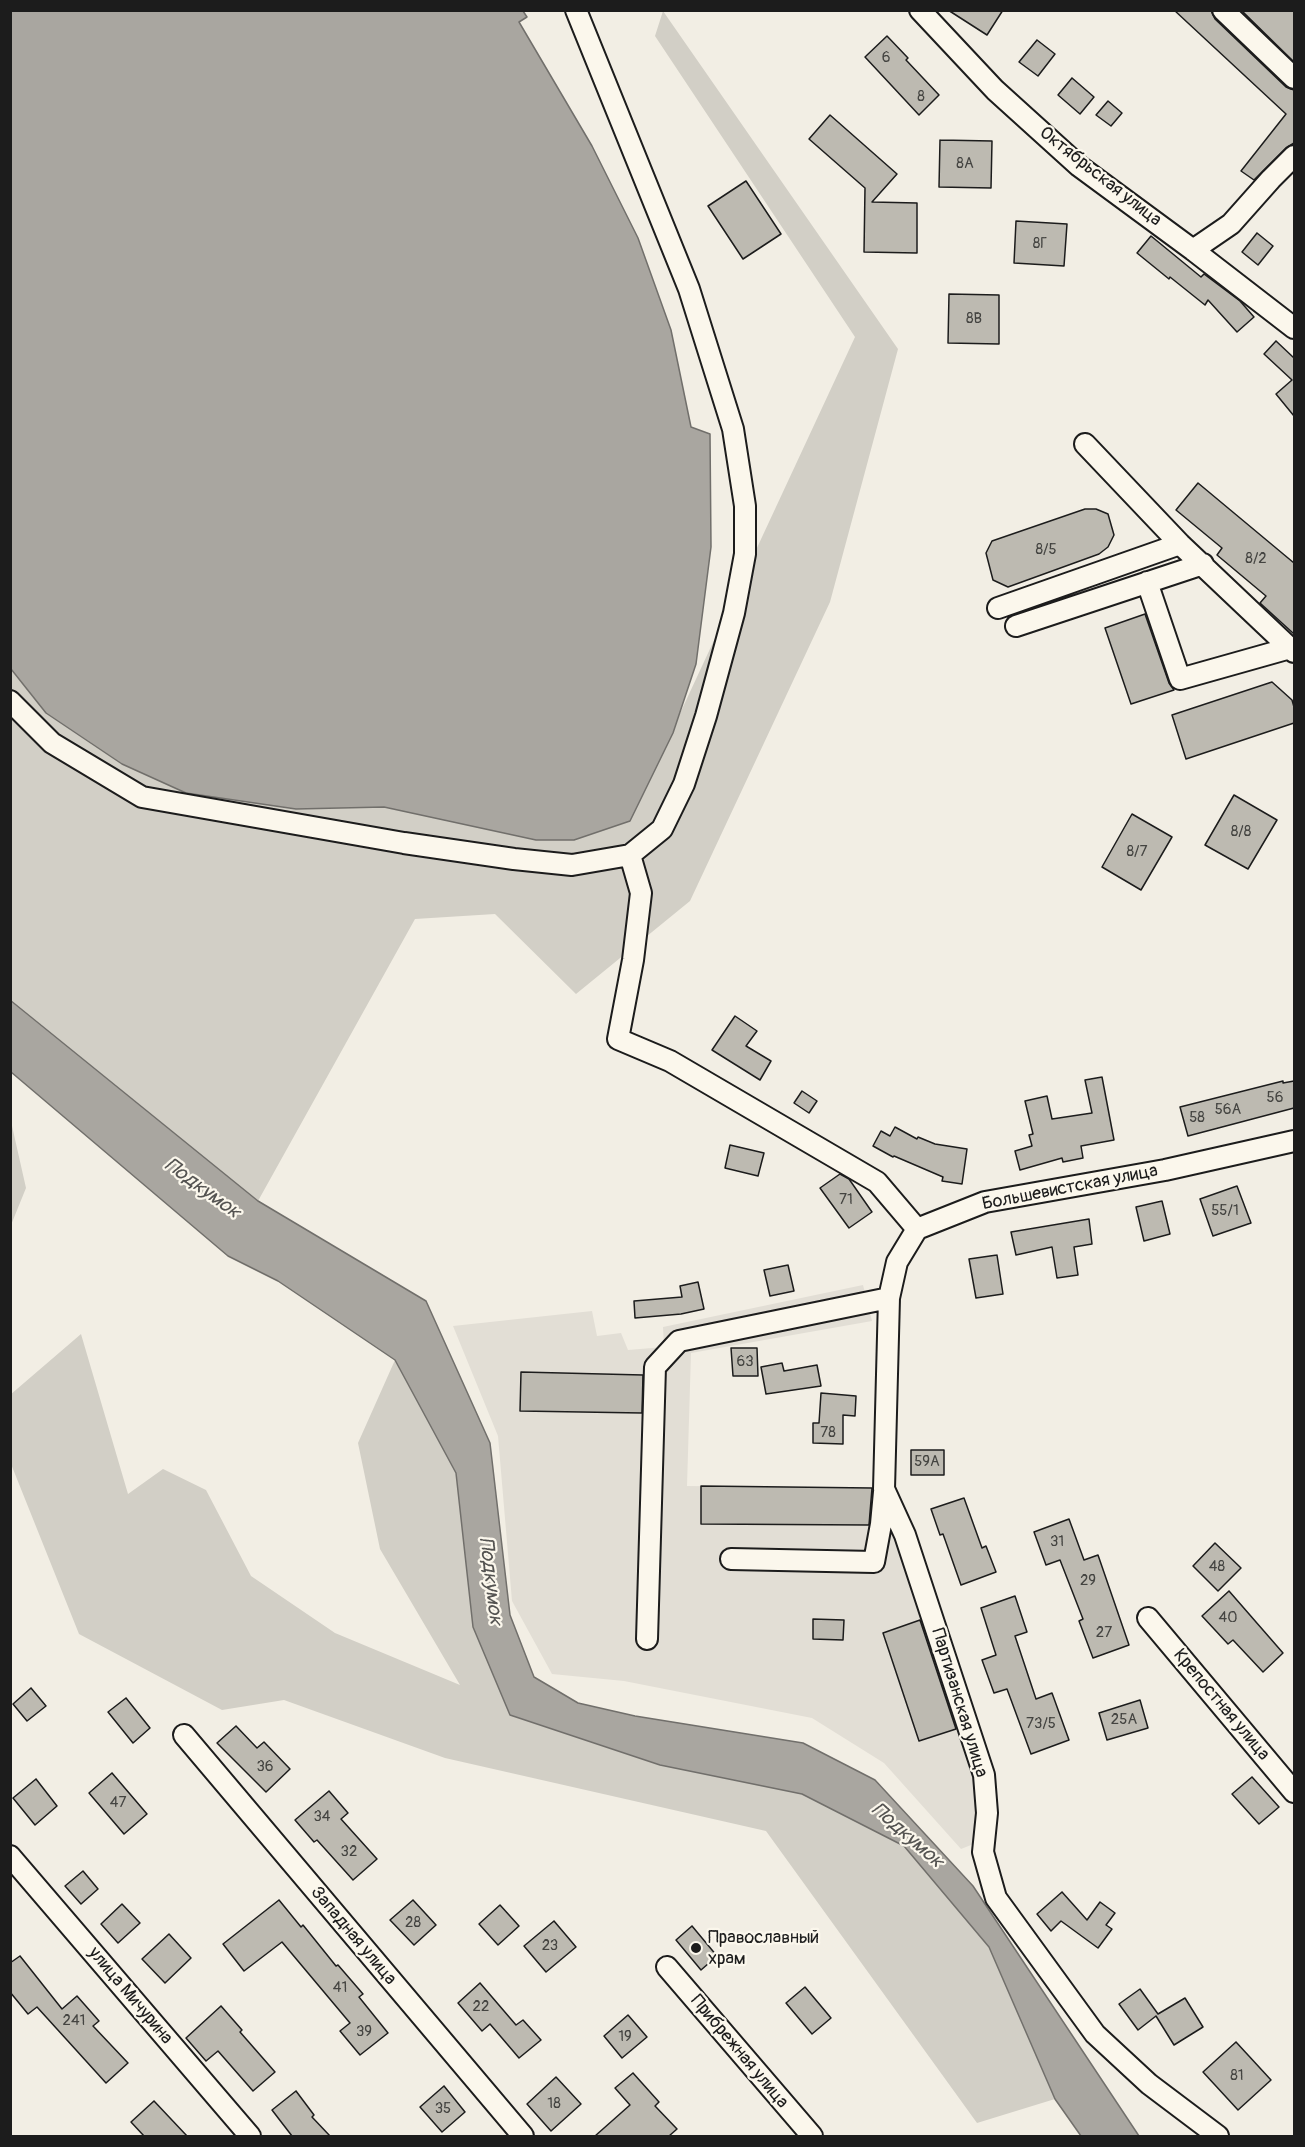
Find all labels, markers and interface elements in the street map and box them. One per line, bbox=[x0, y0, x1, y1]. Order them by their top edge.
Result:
house number: 6 bbox=[882, 49, 890, 67]
house number: 8 bbox=[917, 88, 925, 106]
street label: Октябрьская улица bbox=[1035, 123, 1165, 231]
house number: 8А bbox=[956, 155, 974, 173]
house number: 8Г bbox=[1033, 235, 1047, 253]
house number: 8В bbox=[966, 310, 982, 328]
house number: 8/5 bbox=[1035, 541, 1057, 559]
house number: 8/2 bbox=[1245, 550, 1267, 568]
house number: 8/8 bbox=[1231, 823, 1251, 841]
house number: 8/7 bbox=[1127, 843, 1147, 861]
house number: 56 bbox=[1267, 1089, 1283, 1107]
house number: 56А bbox=[1215, 1101, 1241, 1119]
house number: 58 bbox=[1189, 1109, 1205, 1127]
water label: Подкумок bbox=[159, 1153, 245, 1225]
street label: Большевистская улица bbox=[980, 1160, 1160, 1216]
house number: 71 bbox=[839, 1191, 853, 1209]
house number: 55/1 bbox=[1211, 1202, 1239, 1220]
house number: 63 bbox=[736, 1353, 754, 1371]
house number: 78 bbox=[820, 1424, 836, 1442]
house number: 59А bbox=[914, 1453, 940, 1471]
house number: 31 bbox=[1050, 1533, 1064, 1551]
water label: Подкумок bbox=[473, 1536, 507, 1626]
house number: 48 bbox=[1209, 1558, 1225, 1576]
house number: 29 bbox=[1080, 1572, 1096, 1590]
house number: 40 bbox=[1219, 1609, 1237, 1627]
house number: 27 bbox=[1096, 1624, 1112, 1642]
street label: Партизанская улица bbox=[926, 1626, 992, 1780]
street label: Крепостная улица bbox=[1168, 1645, 1274, 1765]
house number: 25А bbox=[1111, 1711, 1137, 1729]
house number: 73/5 bbox=[1026, 1715, 1056, 1733]
house number: 36 bbox=[256, 1758, 274, 1776]
house number: 47 bbox=[110, 1794, 126, 1812]
water label: Подкумок bbox=[866, 1798, 948, 1874]
house number: 34 bbox=[313, 1808, 331, 1826]
house number: 32 bbox=[341, 1843, 357, 1861]
street label: Западная улица bbox=[306, 1882, 400, 1990]
house number: 28 bbox=[405, 1914, 421, 1932]
place label: Православный храм bbox=[708, 1927, 819, 1970]
house number: 23 bbox=[542, 1937, 558, 1955]
marker: Православный храм bbox=[689, 1941, 703, 1955]
street label: улица Мичурина bbox=[83, 1943, 177, 2049]
house number: 41 bbox=[333, 1979, 347, 1997]
street label: Прибрежная улица bbox=[685, 1991, 793, 2113]
house number: 22 bbox=[473, 1998, 489, 2016]
house number: 241 bbox=[63, 2012, 85, 2030]
house number: 39 bbox=[356, 2023, 372, 2041]
house number: 19 bbox=[618, 2028, 632, 2046]
house number: 81 bbox=[1230, 2067, 1244, 2085]
house number: 18 bbox=[547, 2095, 561, 2113]
house number: 35 bbox=[435, 2100, 451, 2118]

